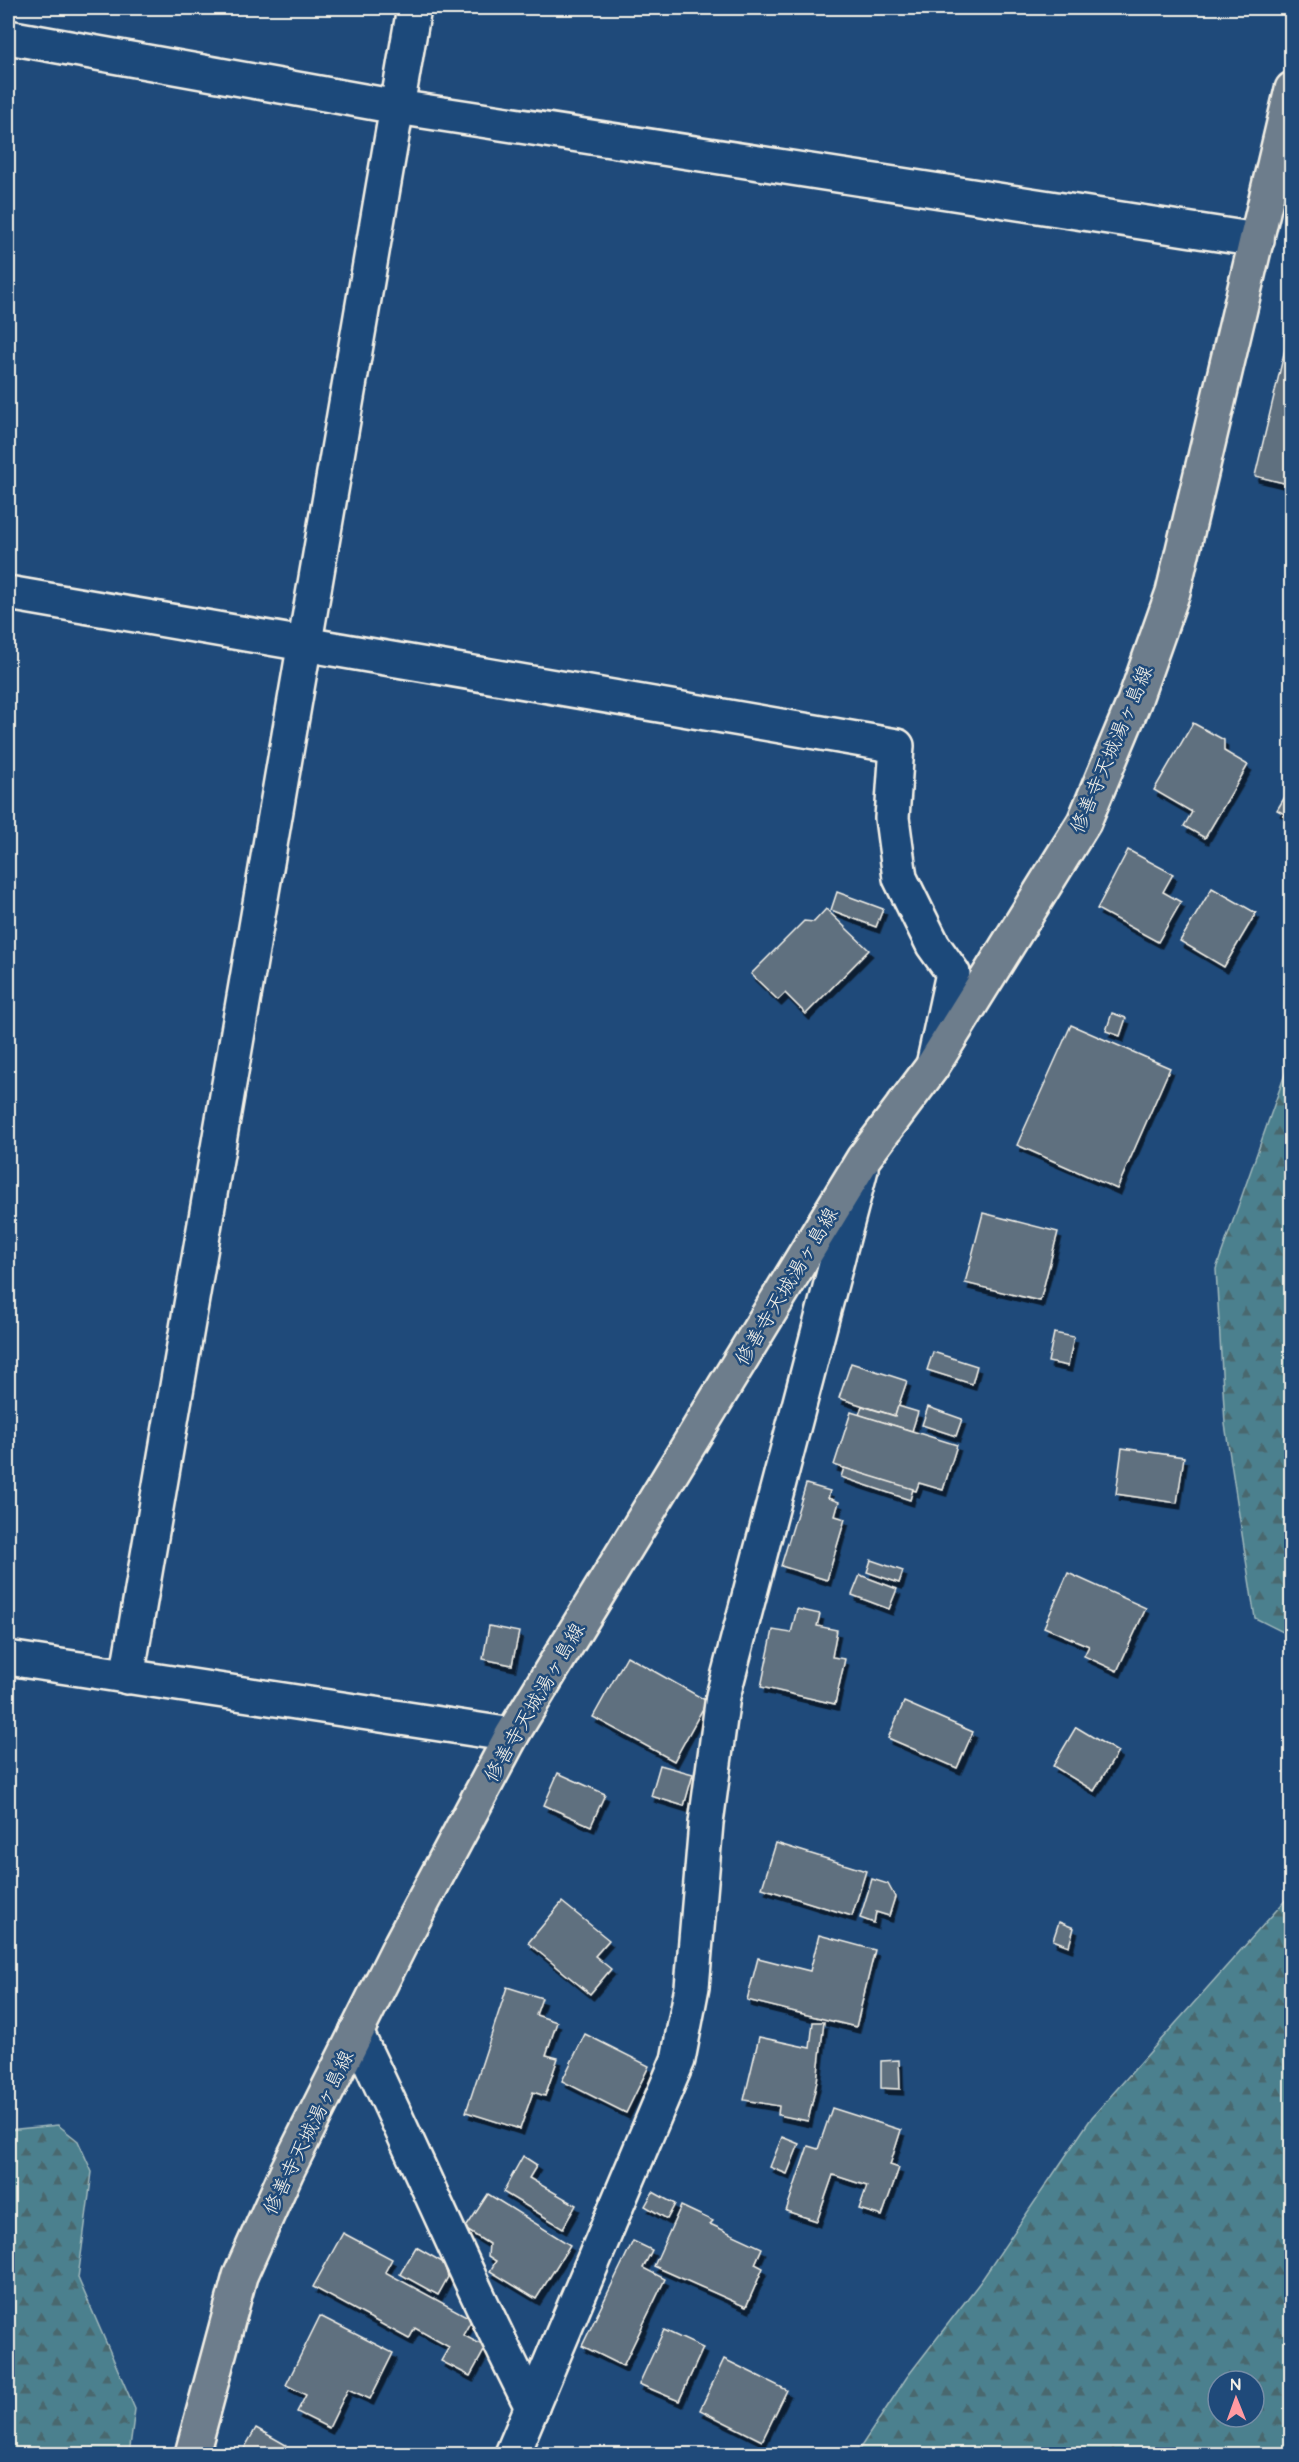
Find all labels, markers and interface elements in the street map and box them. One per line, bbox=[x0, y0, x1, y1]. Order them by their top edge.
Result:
street label: 修善寺天城湯ヶ島線 bbox=[1064, 661, 1160, 838]
street label: 修善寺天城湯ヶ島線 bbox=[729, 1202, 845, 1371]
street label: 修善寺天城湯ヶ島線 bbox=[478, 1618, 592, 1787]
street label: 修善寺天城湯ヶ島線 bbox=[257, 2045, 361, 2219]
north arrow bbox=[1206, 2369, 1266, 2429]
text: N bbox=[1231, 2374, 1241, 2396]

